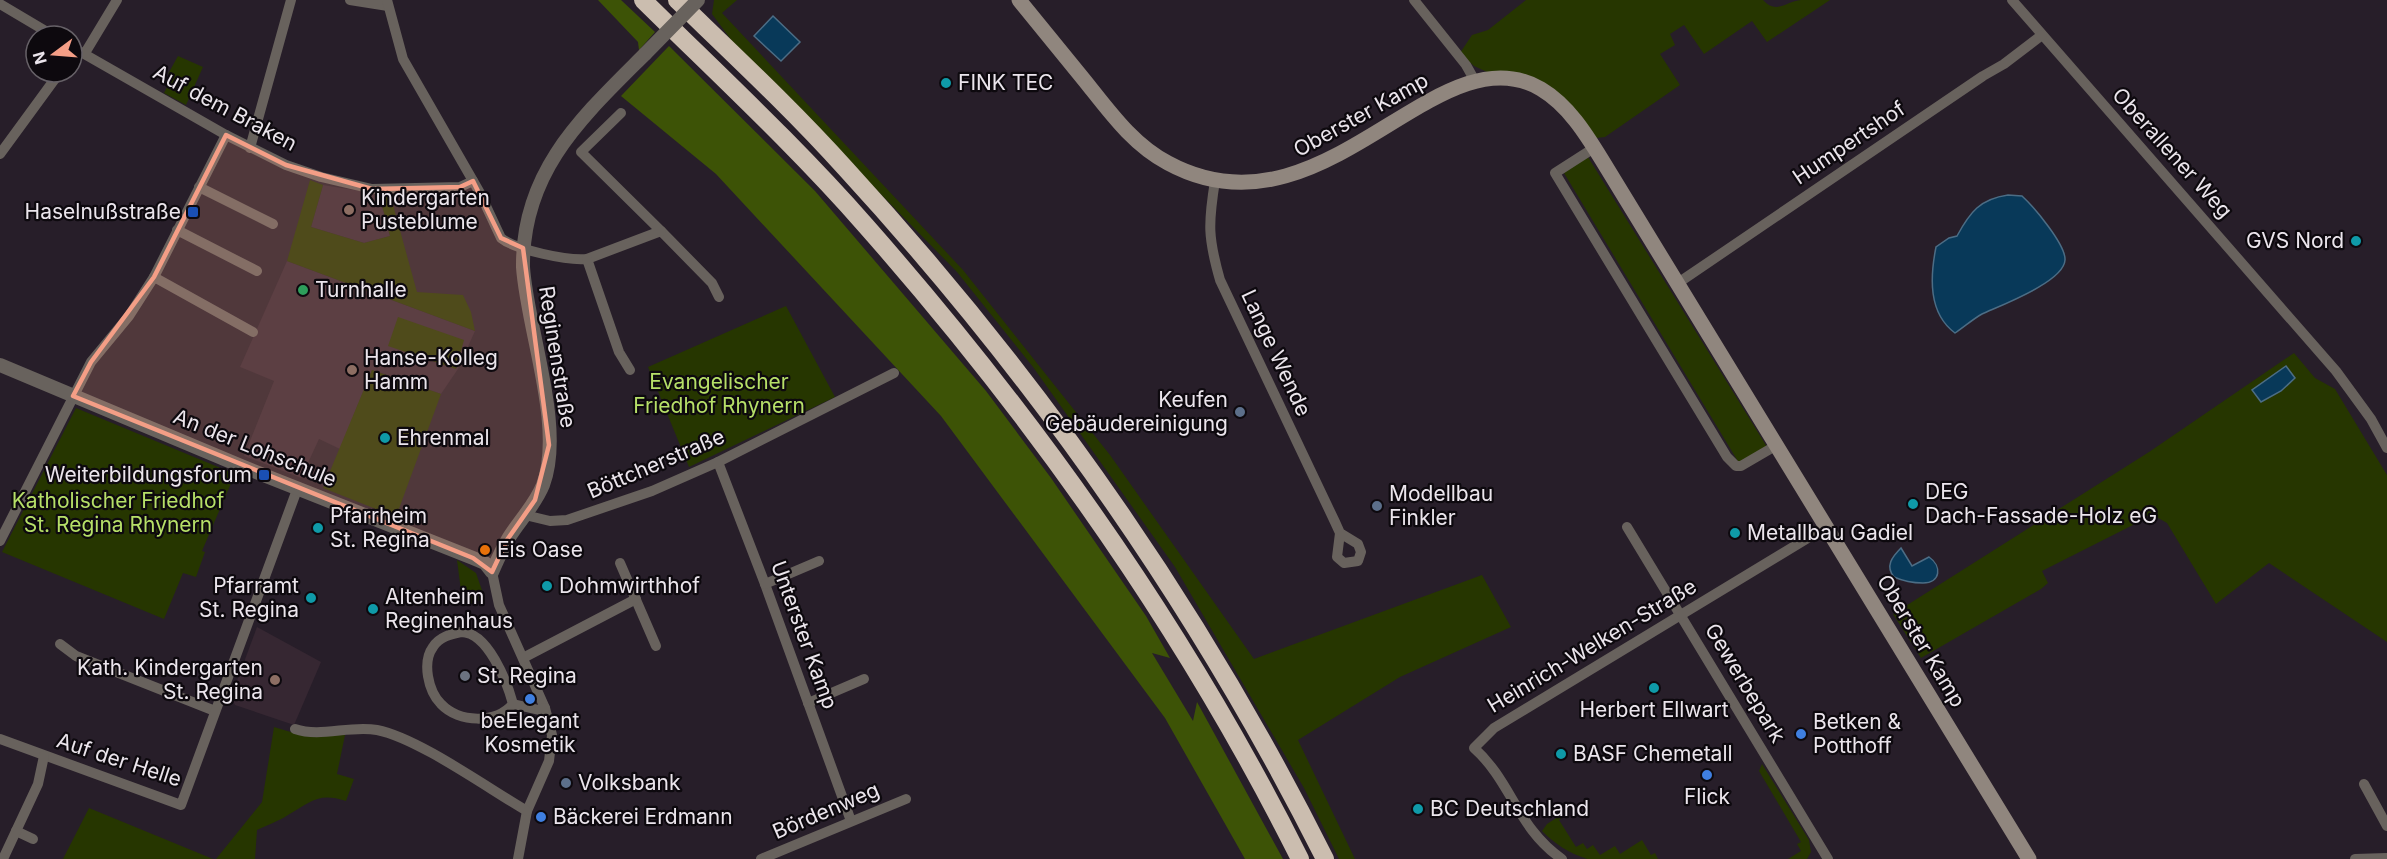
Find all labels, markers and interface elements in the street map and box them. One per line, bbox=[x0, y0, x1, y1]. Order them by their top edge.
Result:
north arrow bbox=[24, 24, 84, 84]
text: N bbox=[28, 50, 51, 67]
street label: Auf dem Braken bbox=[149, 59, 301, 156]
street label: Oberster Kamp bbox=[1289, 67, 1432, 162]
place label: FINK TEC bbox=[958, 70, 1053, 95]
marker: FINK TEC bbox=[939, 76, 953, 90]
street label: Oberallener Weg bbox=[2107, 82, 2237, 223]
street label: Humpertshof bbox=[1788, 96, 1910, 189]
place label: Kindergarten Pusteblume bbox=[361, 185, 490, 234]
place label: Haselnußstraße bbox=[25, 199, 181, 224]
marker: Kindergarten Pusteblume bbox=[342, 203, 356, 217]
marker: Haselnußstraße bbox=[186, 205, 200, 219]
place label: GVS Nord bbox=[2246, 228, 2344, 253]
marker: GVS Nord bbox=[2349, 234, 2363, 248]
place label: Turnhalle bbox=[315, 277, 407, 302]
marker: Turnhalle bbox=[296, 283, 310, 297]
street label: Reginenstraße bbox=[534, 284, 581, 430]
street label: Lange Wende bbox=[1236, 286, 1317, 420]
place label: Hanse-Kolleg Hamm bbox=[364, 345, 498, 394]
marker: Hanse-Kolleg Hamm bbox=[345, 363, 359, 377]
park label: Evangelischer Friedhof Rhynern bbox=[633, 369, 805, 418]
place label: Keufen Gebäudereinigung bbox=[1045, 387, 1228, 436]
street label: An der Lohschule bbox=[170, 403, 340, 492]
marker: Keufen Gebäudereinigung bbox=[1233, 405, 1247, 419]
street label: Böttcherstraße bbox=[583, 423, 728, 504]
place label: Ehrenmal bbox=[397, 425, 490, 450]
marker: Ehrenmal bbox=[378, 431, 392, 445]
place label: Weiterbildungsforum bbox=[45, 462, 252, 487]
marker: Weiterbildungsforum bbox=[257, 468, 271, 482]
place label: DEG Dach-Fassade-Holz eG bbox=[1925, 479, 2157, 528]
place label: Modellbau Finkler bbox=[1389, 481, 1493, 530]
park label: Katholischer Friedhof St. Regina Rhynern bbox=[12, 488, 224, 537]
marker: DEG Dach-Fassade-Holz eG bbox=[1906, 497, 1920, 511]
marker: Modellbau Finkler bbox=[1370, 499, 1384, 513]
place label: Pfarrheim St. Regina bbox=[330, 503, 430, 552]
place label: Metallbau Gadiel bbox=[1747, 520, 1913, 545]
marker: Pfarrheim St. Regina bbox=[311, 521, 325, 535]
marker: Metallbau Gadiel bbox=[1728, 526, 1742, 540]
place label: Eis Oase bbox=[497, 537, 583, 562]
marker: Eis Oase bbox=[478, 543, 492, 557]
street label: Unterster Kamp bbox=[766, 557, 843, 712]
street label: Oberster Kamp bbox=[1872, 570, 1971, 711]
place label: Pfarramt St. Regina bbox=[199, 573, 299, 622]
place label: Dohmwirthhof bbox=[559, 573, 700, 598]
street label: Heinrich-Welken-Straße bbox=[1483, 573, 1701, 718]
marker: Dohmwirthhof bbox=[540, 579, 554, 593]
place label: Altenheim Reginenhaus bbox=[385, 584, 513, 633]
marker: Pfarramt St. Regina bbox=[304, 591, 318, 605]
marker: Altenheim Reginenhaus bbox=[366, 602, 380, 616]
street label: Gewerbepark bbox=[1700, 619, 1791, 747]
place label: Kath. Kindergarten St. Regina bbox=[77, 655, 263, 704]
place label: St. Regina bbox=[477, 663, 577, 688]
marker: St. Regina bbox=[458, 669, 472, 683]
marker: Kath. Kindergarten St. Regina bbox=[268, 673, 282, 687]
marker: Herbert Ellwart bbox=[1647, 681, 1661, 695]
marker: beElegant Kosmetik bbox=[523, 692, 537, 706]
place label: Herbert Ellwart bbox=[1579, 697, 1729, 722]
place label: beElegant Kosmetik bbox=[480, 708, 580, 757]
place label: Betken & Potthoff bbox=[1813, 709, 1901, 758]
marker: Betken & Potthoff bbox=[1794, 727, 1808, 741]
street label: Auf der Helle bbox=[54, 728, 185, 791]
place label: BASF Chemetall bbox=[1573, 741, 1733, 766]
marker: BASF Chemetall bbox=[1554, 747, 1568, 761]
marker: Flick bbox=[1700, 768, 1714, 782]
place label: Volksbank bbox=[578, 770, 681, 795]
marker: Volksbank bbox=[559, 776, 573, 790]
street label: Bördenweg bbox=[769, 777, 883, 844]
place label: Flick bbox=[1684, 784, 1731, 809]
place label: BC Deutschland bbox=[1430, 796, 1589, 821]
marker: BC Deutschland bbox=[1411, 802, 1425, 816]
place label: Bäckerei Erdmann bbox=[553, 804, 733, 829]
marker: Bäckerei Erdmann bbox=[534, 810, 548, 824]

